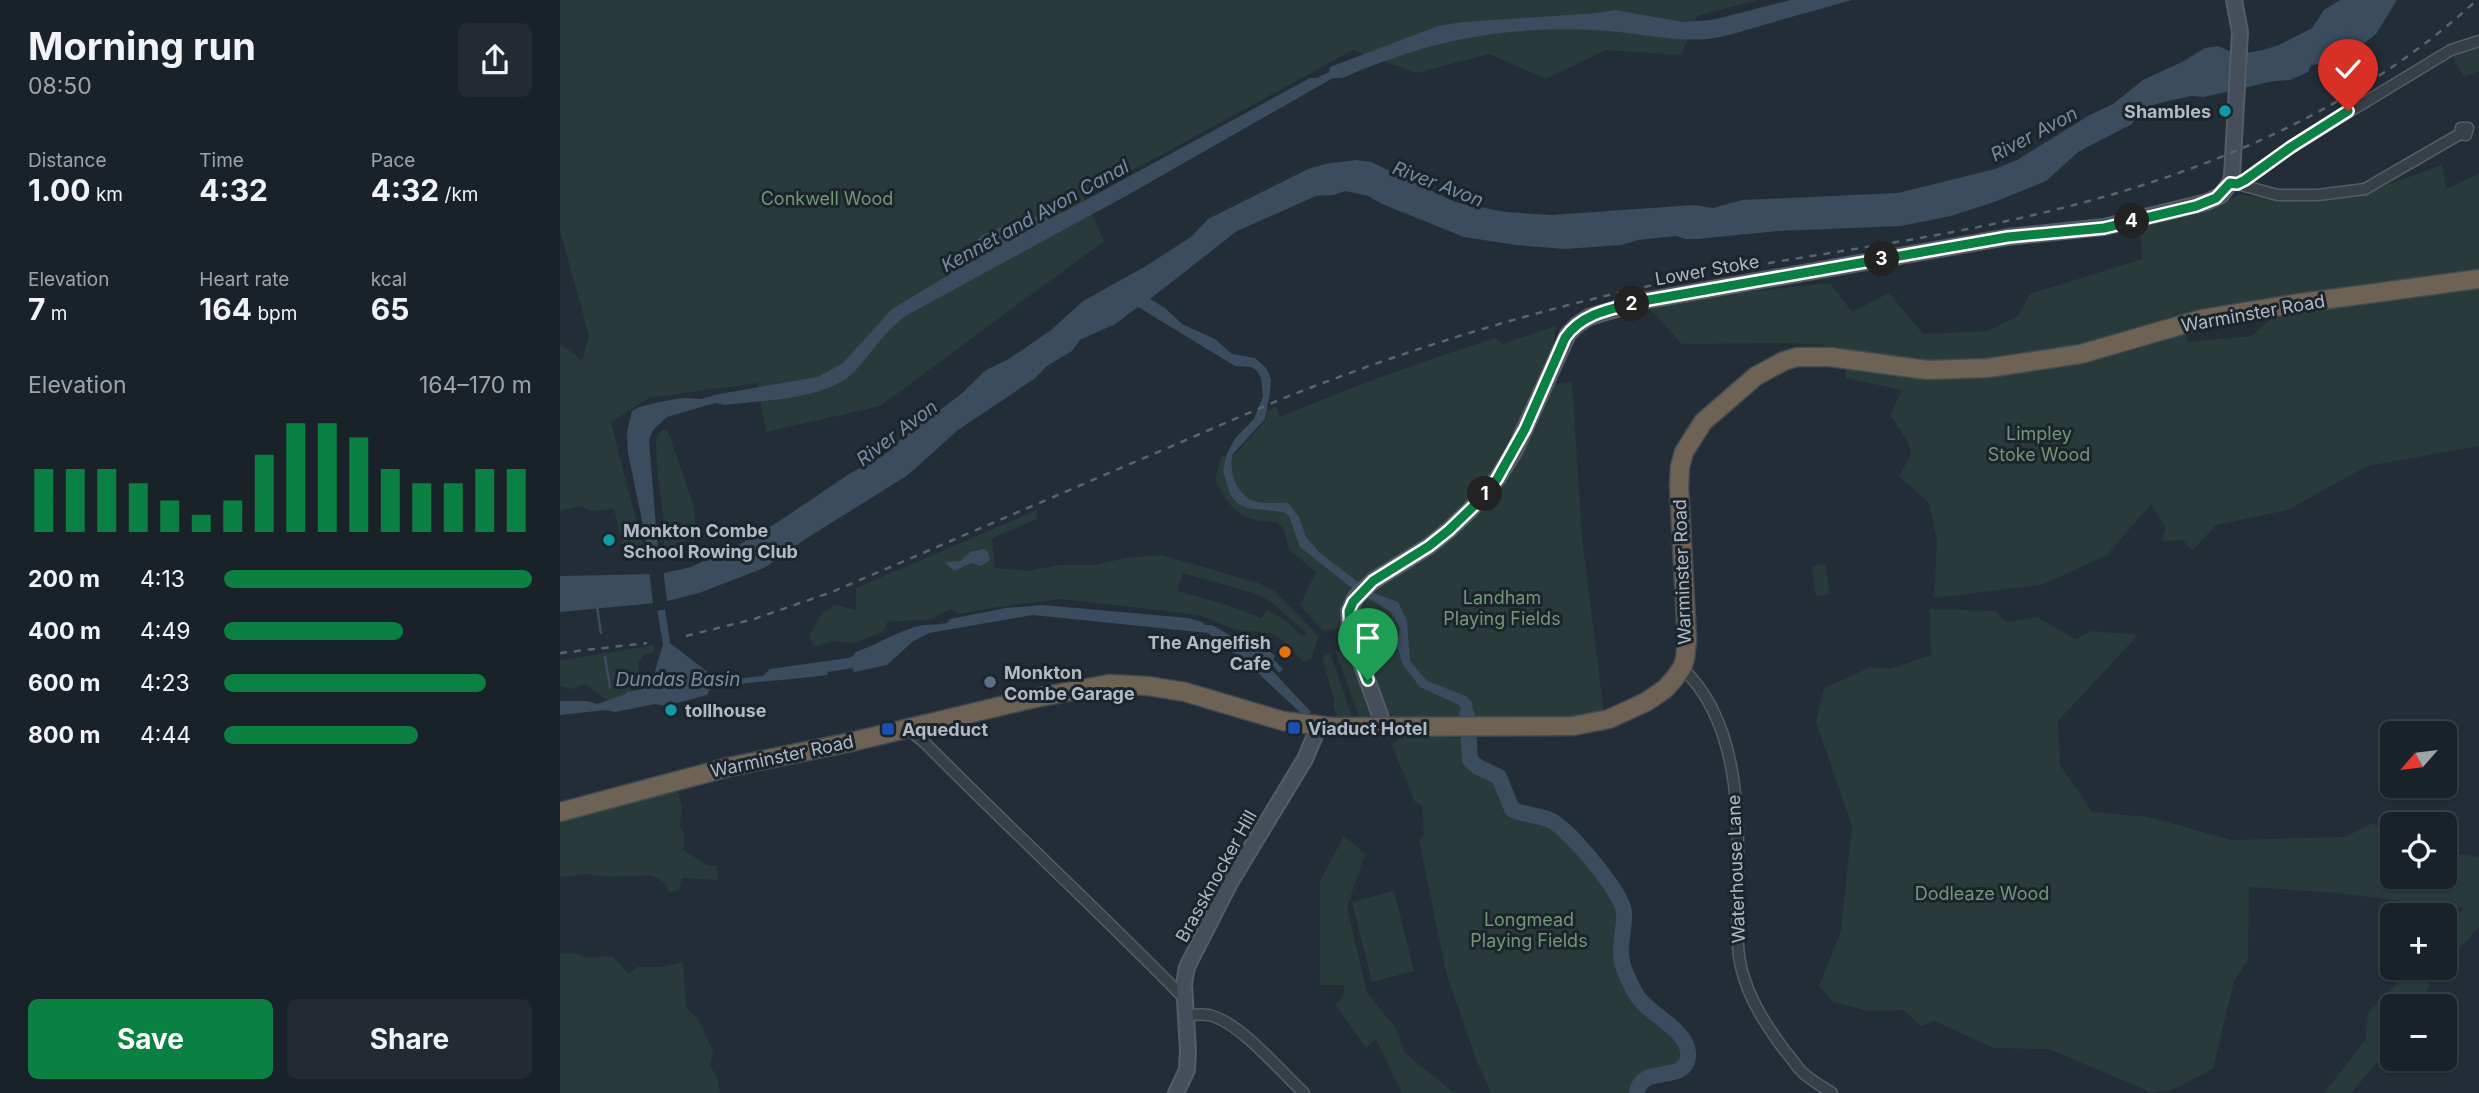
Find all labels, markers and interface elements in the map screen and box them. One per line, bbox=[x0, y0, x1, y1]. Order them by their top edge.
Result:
text: Morning run bbox=[28, 23, 256, 69]
button: share bbox=[458, 23, 532, 97]
pin bbox=[2318, 39, 2378, 111]
icon: check bbox=[2329, 50, 2367, 88]
text: 08:50 bbox=[28, 72, 92, 100]
water label: River Avon bbox=[1987, 101, 2081, 167]
place label: Shambles bbox=[2124, 101, 2211, 122]
marker: Shambles bbox=[2217, 103, 2233, 119]
text: Distance bbox=[28, 149, 106, 172]
text: Time bbox=[199, 149, 244, 172]
text: Pace bbox=[371, 149, 415, 172]
water label: Kennet and Avon Canal bbox=[937, 155, 1133, 277]
water label: River Avon bbox=[1389, 156, 1487, 212]
text: 1.00 bbox=[28, 172, 91, 208]
text: 4:32 bbox=[199, 172, 268, 208]
text: 4:32 bbox=[371, 172, 439, 208]
text: km bbox=[91, 183, 123, 206]
text: /km bbox=[439, 183, 479, 206]
park label: Conkwell Wood bbox=[761, 188, 893, 209]
pin: 4 bbox=[2114, 204, 2150, 238]
text: 4 bbox=[2125, 209, 2138, 232]
pin: 3 bbox=[1864, 242, 1900, 276]
text: 3 bbox=[1875, 247, 1888, 270]
street label: Lower Stoke bbox=[1653, 251, 1761, 289]
text: Elevation bbox=[28, 268, 109, 291]
text: Heart rate bbox=[199, 268, 289, 291]
text: kcal bbox=[371, 268, 407, 291]
pin: 2 bbox=[1614, 286, 1650, 322]
street label: Warminster Road bbox=[2179, 290, 2327, 336]
text: 7 bbox=[28, 291, 45, 327]
text: 164 bbox=[199, 291, 252, 327]
text: 65 bbox=[371, 291, 409, 327]
text: 2 bbox=[1626, 292, 1637, 315]
text: m bbox=[45, 302, 67, 325]
text: bpm bbox=[252, 302, 297, 325]
text: Elevation bbox=[28, 371, 127, 399]
text: 164–170 m bbox=[419, 371, 532, 399]
water label: River Avon bbox=[852, 395, 942, 471]
park label: Limpley Stoke Wood bbox=[1988, 423, 2090, 465]
pin: 1 bbox=[1468, 476, 1502, 512]
text: 1 bbox=[1480, 482, 1489, 505]
street label: Warminster Road bbox=[1669, 499, 1695, 645]
place label: Monkton Combe School Rowing Club bbox=[623, 520, 798, 562]
marker: Monkton Combe School Rowing Club bbox=[601, 532, 617, 548]
text: 200 m bbox=[28, 565, 100, 593]
text: 4:13 bbox=[140, 565, 185, 593]
park label: Landham Playing Fields bbox=[1443, 587, 1561, 629]
pin bbox=[1338, 608, 1398, 680]
text: 400 m bbox=[28, 617, 101, 645]
text: 4:49 bbox=[140, 617, 191, 645]
icon: arrive bbox=[1349, 619, 1387, 657]
place label: The Angelfish Cafe bbox=[1148, 632, 1271, 674]
marker: The Angelfish Cafe bbox=[1277, 644, 1293, 660]
place label: Monkton Combe Garage bbox=[1004, 662, 1135, 704]
water label: Dundas Basin bbox=[616, 668, 740, 691]
text: 600 m bbox=[28, 669, 100, 697]
text: 4:23 bbox=[140, 669, 190, 697]
marker: Monkton Combe Garage bbox=[982, 674, 998, 690]
place label: tollhouse bbox=[685, 700, 767, 721]
marker: tollhouse bbox=[663, 702, 679, 718]
place label: Viaduct Hotel bbox=[1308, 718, 1427, 739]
place label: Aqueduct bbox=[902, 719, 988, 740]
marker: Viaduct Hotel bbox=[1286, 720, 1302, 736]
text: 800 m bbox=[28, 721, 100, 749]
text: 4:44 bbox=[140, 721, 191, 749]
marker: Aqueduct bbox=[880, 721, 896, 737]
north arrow bbox=[2380, 721, 2457, 798]
map controls bbox=[2380, 721, 2457, 1071]
street label: Warminster Road bbox=[709, 731, 855, 781]
street label: Waterhouse Lane bbox=[1723, 794, 1749, 944]
street label: Brassknocker Hill bbox=[1171, 806, 1261, 946]
button: locate bbox=[2380, 812, 2457, 889]
park label: Dodleaze Wood bbox=[1915, 883, 2049, 904]
button: + bbox=[2380, 903, 2457, 980]
park label: Longmead Playing Fields bbox=[1470, 909, 1588, 951]
button: − bbox=[2380, 994, 2457, 1071]
button: Save bbox=[28, 999, 273, 1079]
button: Share bbox=[287, 999, 532, 1079]

